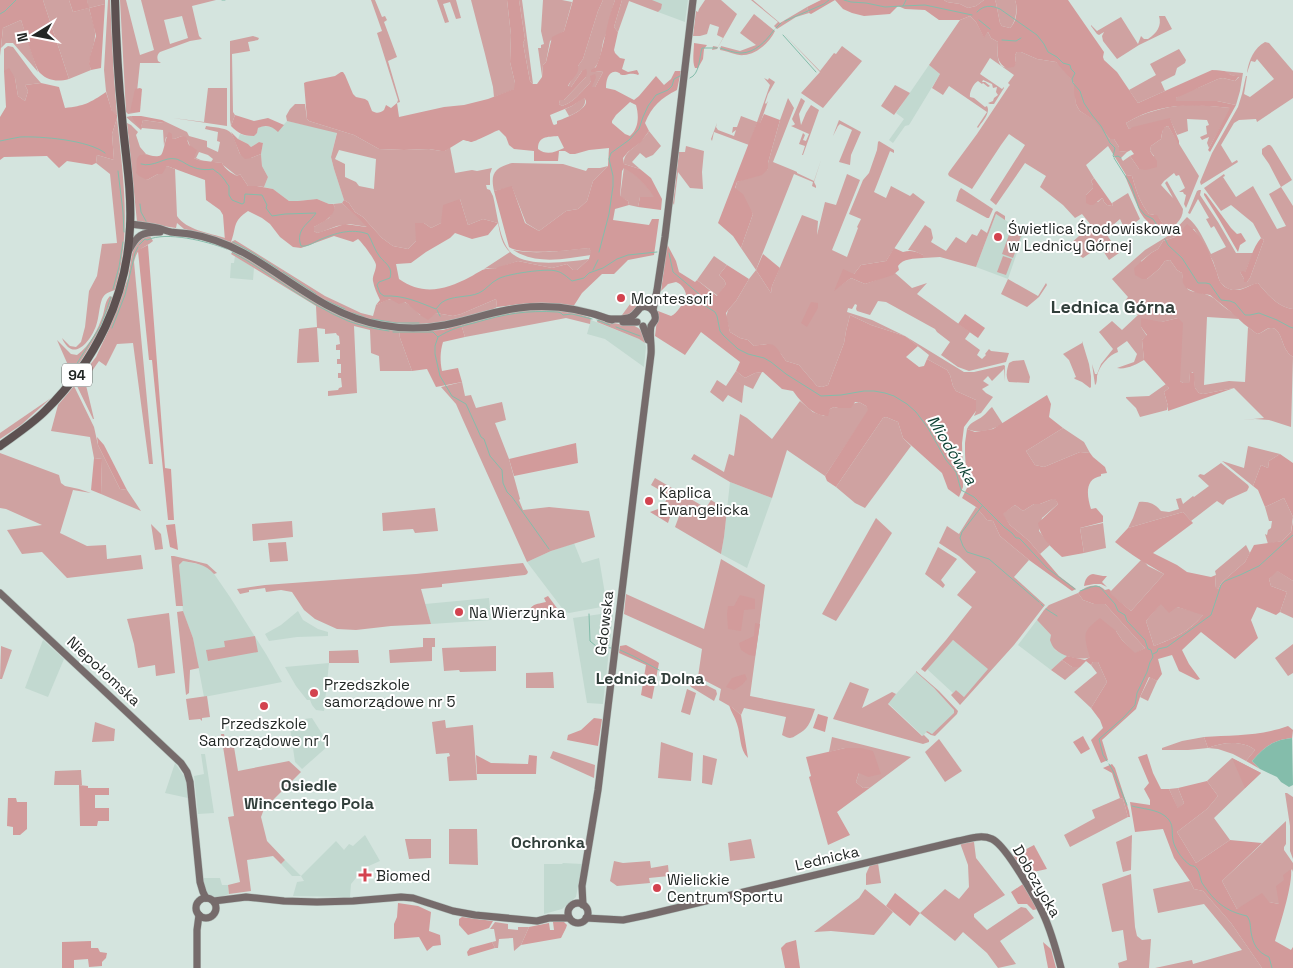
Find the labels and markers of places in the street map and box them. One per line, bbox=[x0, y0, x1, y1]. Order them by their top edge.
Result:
place label: Świetlica Środowiskowa w Lednicy Górnej bbox=[1008, 219, 1181, 255]
marker: Świetlica Środowiskowa w Lednicy Górnej bbox=[992, 231, 1004, 243]
place label: Montessori bbox=[631, 289, 712, 308]
marker: Montessori bbox=[615, 292, 627, 304]
place label: Kaplica Ewangelicka bbox=[659, 483, 749, 519]
marker: Kaplica Ewangelicka bbox=[643, 495, 655, 507]
place label: Na Wierzynka bbox=[469, 603, 566, 622]
marker: Na Wierzynka bbox=[453, 606, 465, 618]
place label: Przedszkole samorządowe nr 5 bbox=[324, 675, 456, 711]
marker: Przedszkole samorządowe nr 5 bbox=[308, 687, 320, 699]
marker: Przedszkole Samorządowe nr 1 bbox=[258, 700, 270, 712]
place label: Przedszkole Samorządowe nr 1 bbox=[199, 714, 329, 750]
place label: Biomed bbox=[376, 866, 430, 885]
marker: Biomed bbox=[358, 868, 372, 882]
place label: Wielickie Centrum Sportu bbox=[667, 870, 783, 906]
marker: Wielickie Centrum Sportu bbox=[651, 882, 663, 894]

